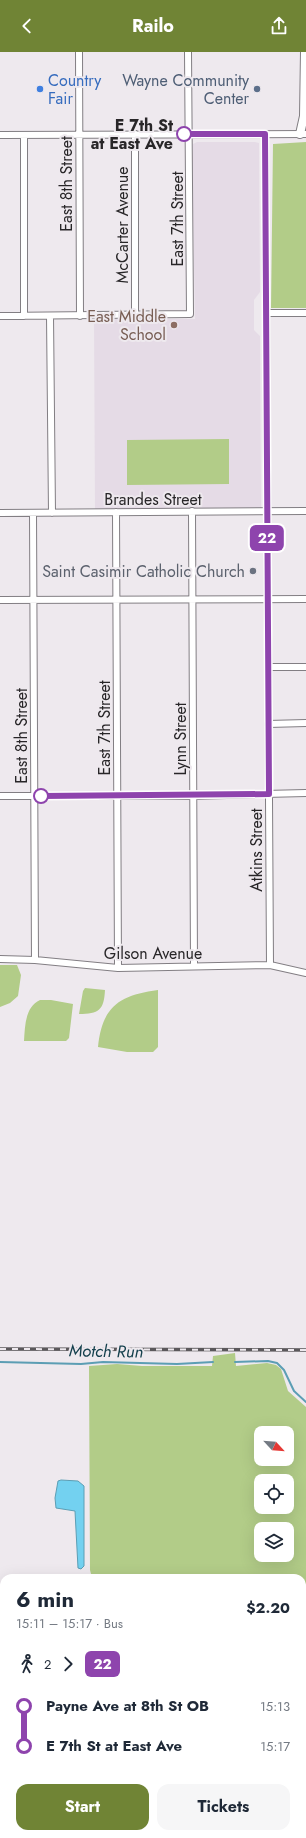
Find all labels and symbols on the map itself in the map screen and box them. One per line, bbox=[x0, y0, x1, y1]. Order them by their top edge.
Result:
place label: Country Fair bbox=[48, 69, 102, 110]
place label: Wayne Community Center bbox=[122, 69, 250, 110]
marker: Country Fair bbox=[35, 84, 45, 94]
marker: Wayne Community Center bbox=[252, 84, 262, 94]
place label: E 7th St at East Ave bbox=[91, 114, 174, 155]
marker: E 7th St at East Ave bbox=[176, 126, 192, 142]
street label: East 8th Street bbox=[55, 136, 78, 232]
street label: McCarter Avenue bbox=[111, 167, 134, 283]
street label: East 7th Street bbox=[166, 171, 189, 267]
place label: East Middle School bbox=[87, 305, 166, 346]
marker: East Middle School bbox=[169, 320, 179, 330]
street label: Brandes Street bbox=[104, 488, 202, 511]
line badge: 22 bbox=[249, 525, 285, 551]
place label: Saint Casimir Catholic Church bbox=[42, 560, 245, 583]
marker: Saint Casimir Catholic Church bbox=[248, 566, 258, 576]
street label: East 7th Street bbox=[93, 680, 116, 776]
street label: East 8th Street bbox=[10, 688, 33, 784]
street label: Lynn Street bbox=[169, 702, 192, 776]
unlabelled marker bbox=[33, 788, 49, 804]
street label: Atkins Street bbox=[245, 808, 268, 892]
street label: Gilson Avenue bbox=[104, 942, 202, 965]
water label: Motch Run bbox=[69, 1338, 143, 1364]
north arrow bbox=[254, 1426, 294, 1466]

